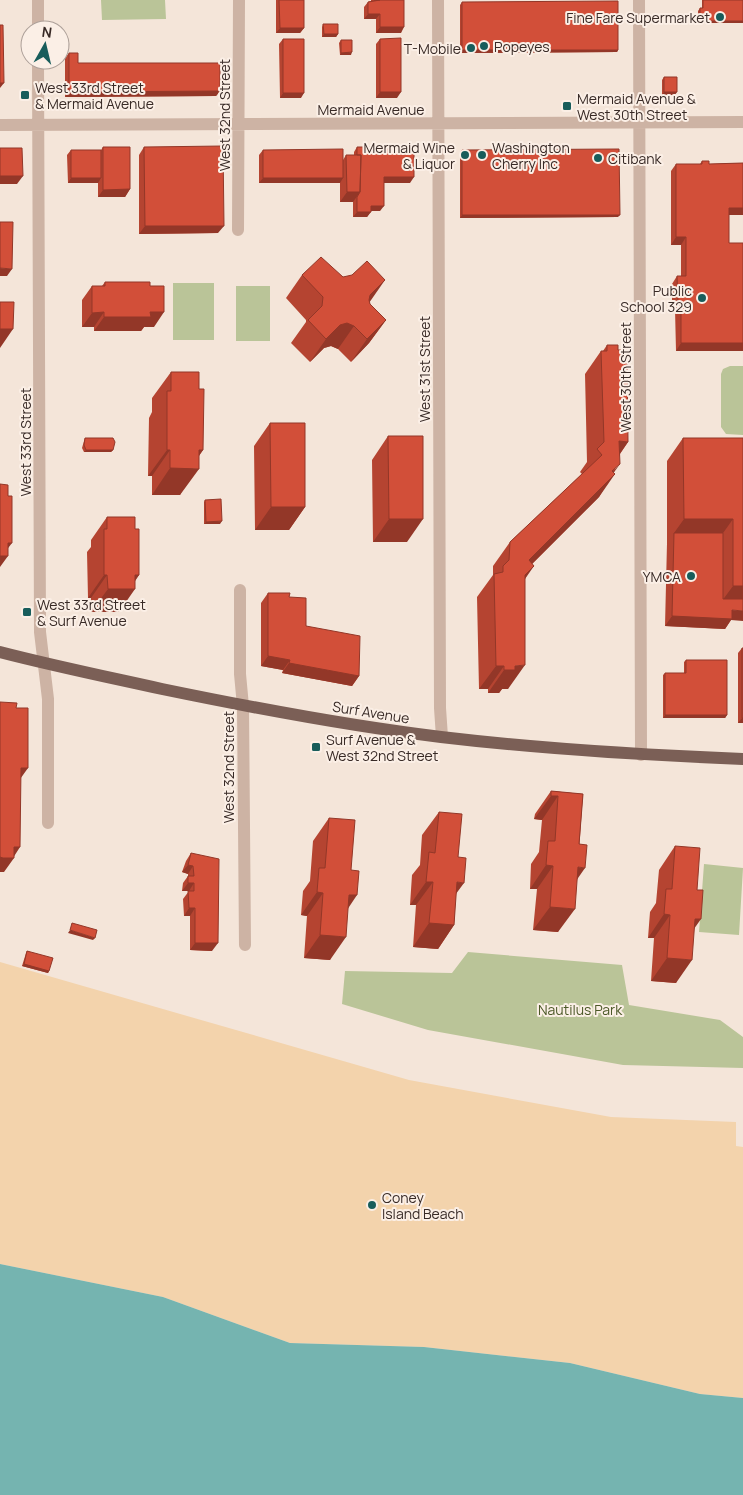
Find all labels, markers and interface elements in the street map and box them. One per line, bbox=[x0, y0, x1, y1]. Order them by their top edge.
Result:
place label: Fine Fare Supermarket bbox=[566, 8, 710, 27]
marker: Fine Fare Supermarket bbox=[714, 11, 726, 23]
north arrow bbox=[20, 20, 70, 70]
text: N bbox=[41, 22, 53, 42]
place label: Popeyes bbox=[494, 37, 550, 56]
place label: T-Mobile bbox=[404, 39, 461, 58]
marker: Popeyes bbox=[478, 40, 490, 52]
marker: T-Mobile bbox=[465, 42, 477, 54]
street label: West 32nd Street bbox=[215, 58, 234, 171]
place label: West 33rd Street & Mermaid Avenue bbox=[35, 78, 154, 113]
marker: West 33rd Street & Mermaid Avenue bbox=[19, 89, 31, 101]
place label: Mermaid Avenue & West 30th Street bbox=[577, 89, 696, 124]
street label: Mermaid Avenue bbox=[318, 100, 424, 119]
marker: Mermaid Avenue & West 30th Street bbox=[561, 100, 573, 112]
place label: Mermaid Wine & Liquor bbox=[363, 138, 455, 173]
place label: Washington Cherry Inc bbox=[492, 138, 570, 173]
marker: Mermaid Wine & Liquor bbox=[459, 149, 471, 161]
marker: Washington Cherry Inc bbox=[476, 149, 488, 161]
place label: Citibank bbox=[608, 149, 663, 168]
marker: Citibank bbox=[592, 152, 604, 164]
place label: Public School 329 bbox=[620, 281, 692, 316]
marker: Public School 329 bbox=[696, 292, 708, 304]
street label: West 31st Street bbox=[415, 315, 434, 422]
street label: West 30th Street bbox=[616, 321, 635, 432]
street label: West 33rd Street bbox=[16, 387, 35, 496]
place label: YMCA bbox=[643, 567, 681, 586]
marker: YMCA bbox=[685, 570, 697, 582]
place label: West 33rd Street & Surf Avenue bbox=[37, 595, 146, 630]
marker: West 33rd Street & Surf Avenue bbox=[21, 606, 33, 618]
street label: Surf Avenue bbox=[331, 697, 411, 727]
street label: West 32nd Street bbox=[219, 710, 238, 823]
place label: Surf Avenue & West 32nd Street bbox=[326, 730, 439, 765]
marker: Surf Avenue & West 32nd Street bbox=[310, 741, 322, 753]
park label: Nautilus Park bbox=[538, 1000, 623, 1019]
place label: Coney Island Beach bbox=[382, 1188, 464, 1223]
marker: Coney Island Beach bbox=[366, 1199, 378, 1211]

